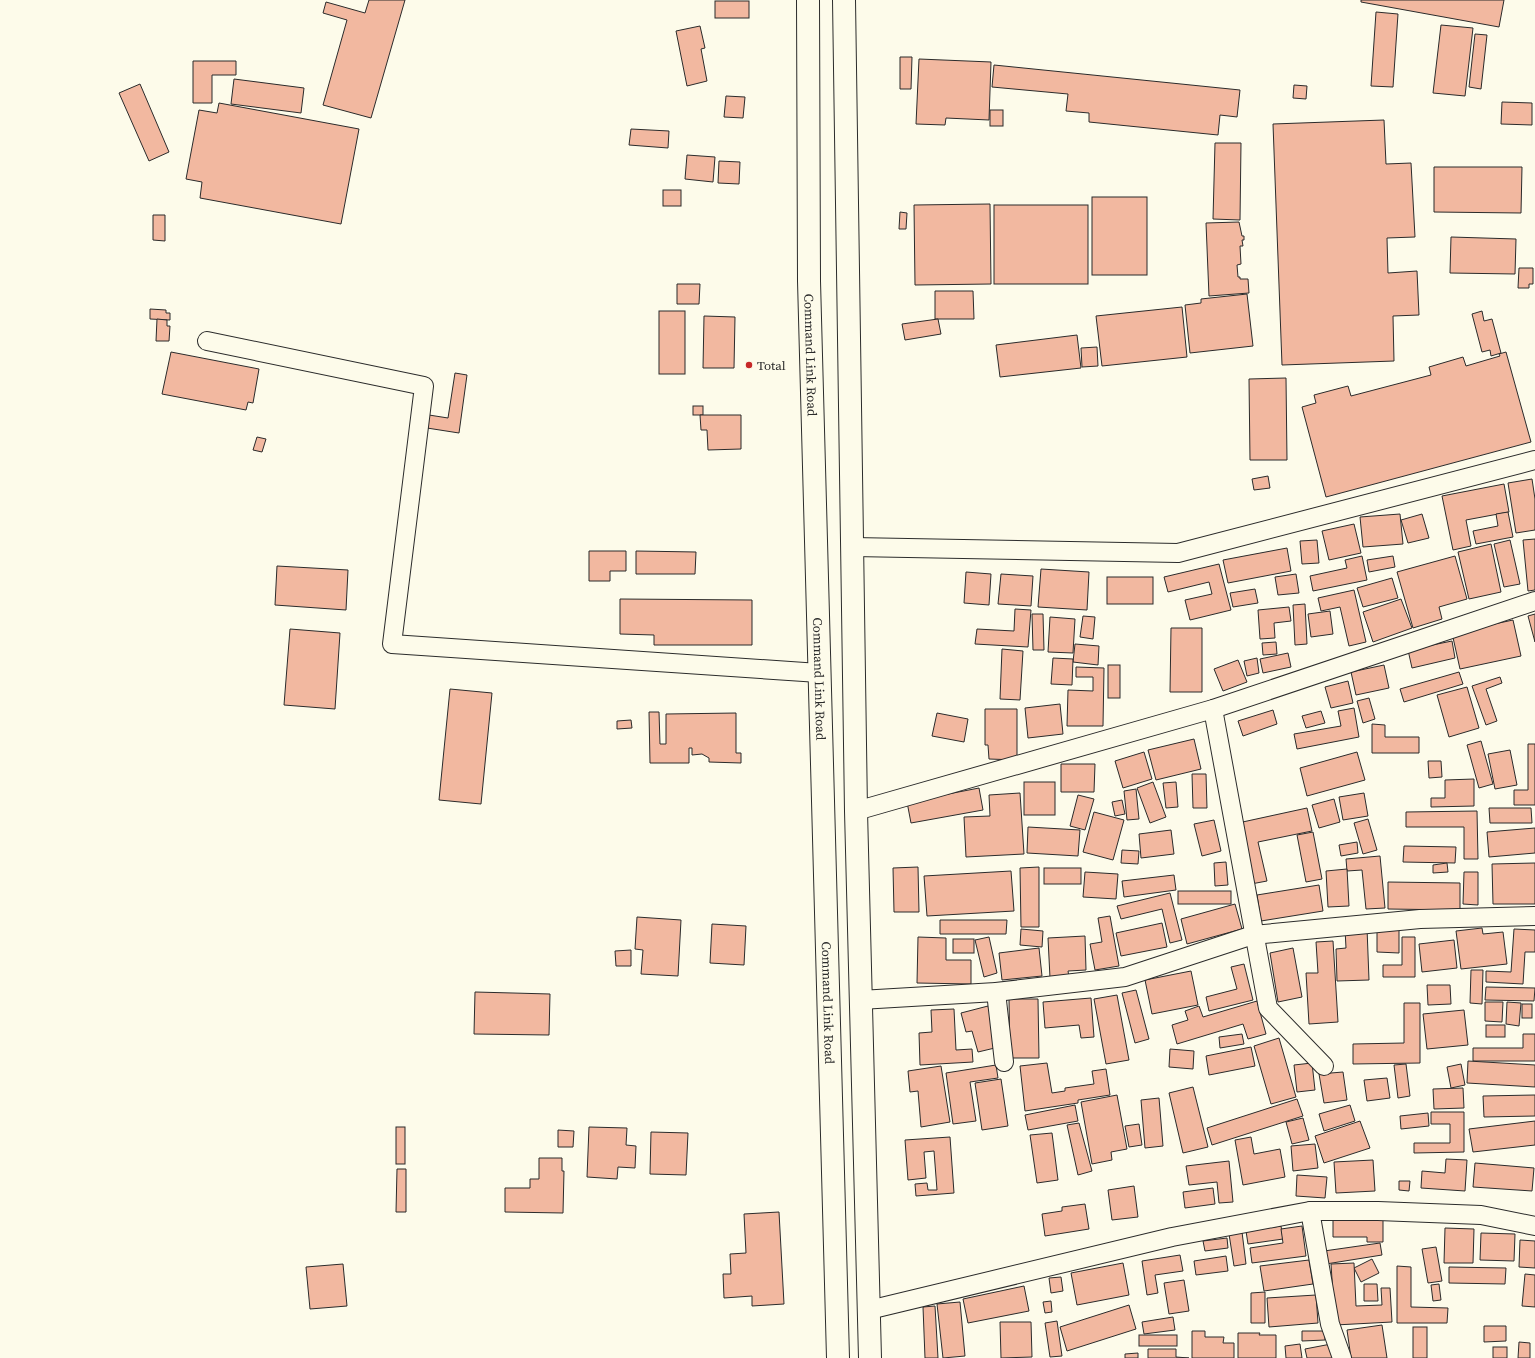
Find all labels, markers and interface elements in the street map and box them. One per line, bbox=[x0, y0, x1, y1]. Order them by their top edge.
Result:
street label: Command Link Road bbox=[800, 293, 821, 417]
place label: Total bbox=[757, 357, 786, 374]
marker: Total bbox=[744, 360, 754, 370]
street label: Command Link Road bbox=[809, 617, 829, 741]
street label: Command Link Road bbox=[818, 941, 838, 1065]

